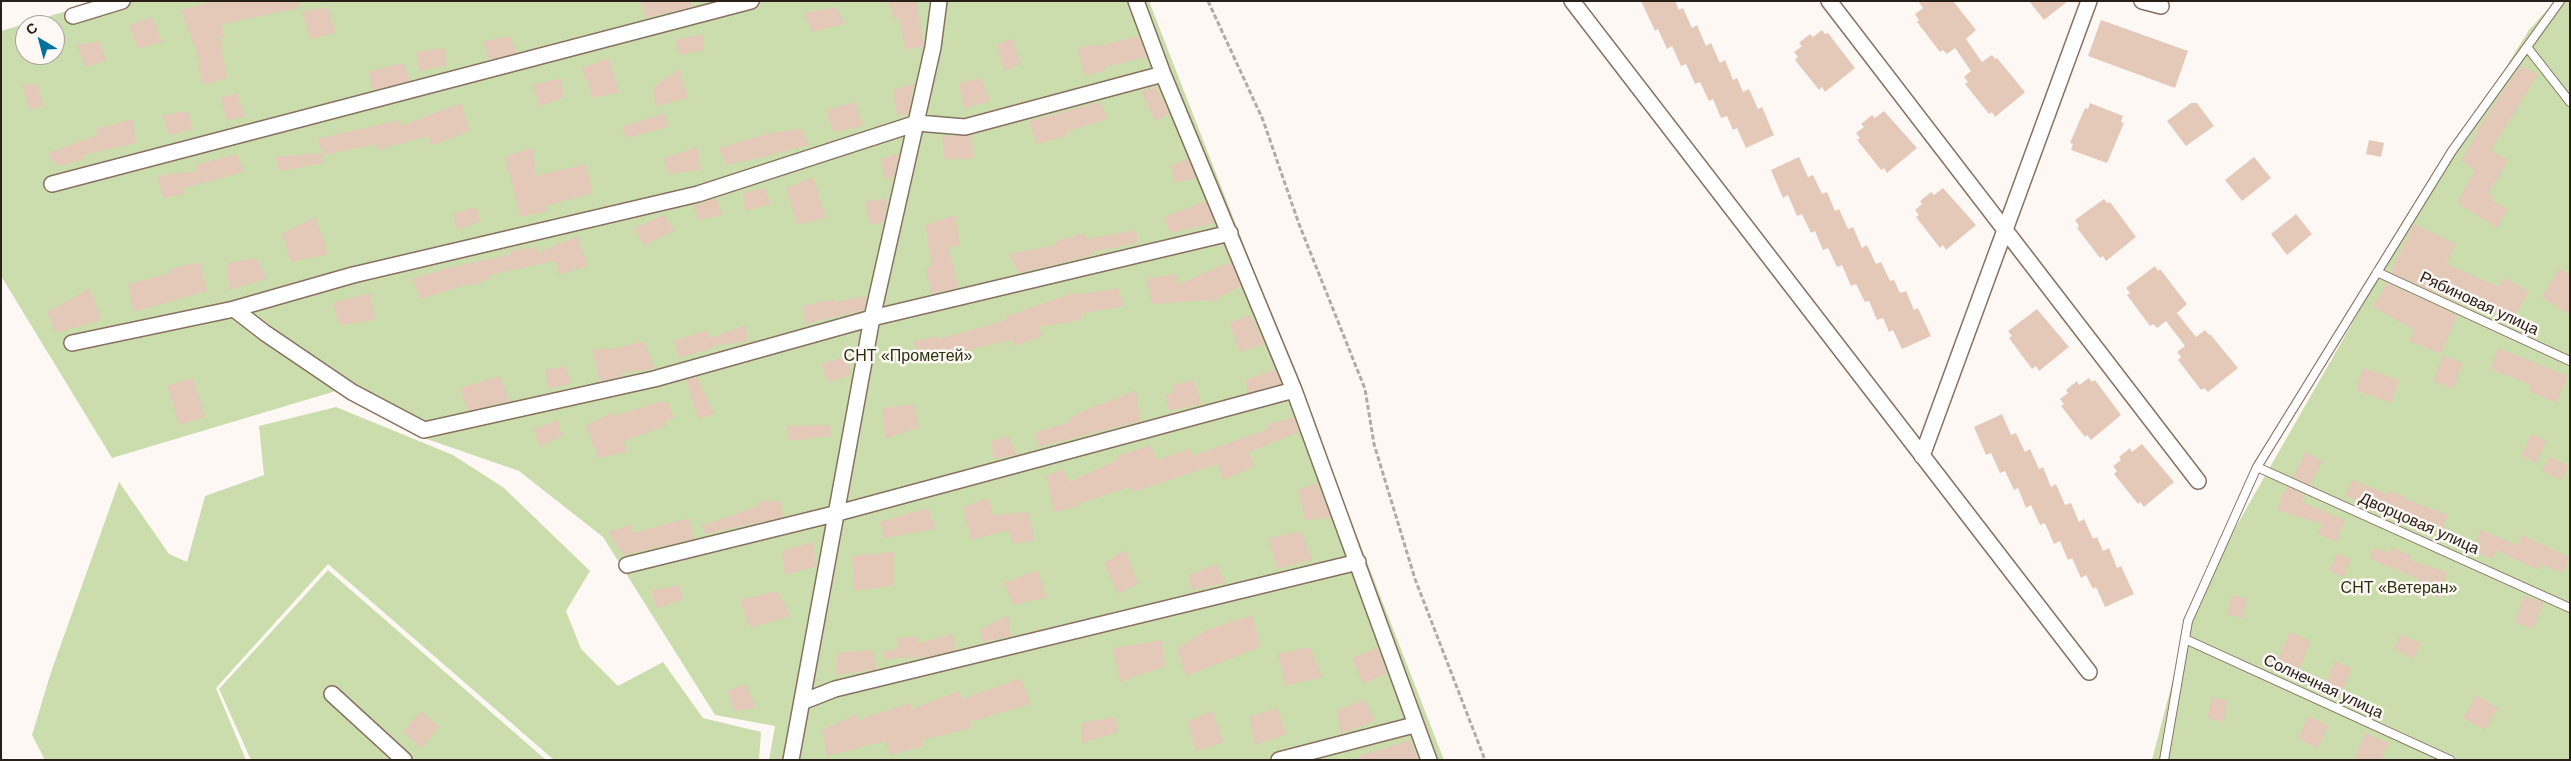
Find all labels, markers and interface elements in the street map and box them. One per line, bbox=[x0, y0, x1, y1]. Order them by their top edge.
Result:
north arrow bbox=[15, 15, 65, 65]
text: С bbox=[23, 19, 40, 38]
street label: Рябиновая улица bbox=[2417, 268, 2541, 340]
park label: СНТ «Прометей» bbox=[844, 347, 972, 367]
street label: Дворцовая улица bbox=[2356, 489, 2482, 559]
park label: СНТ «Ветеран» bbox=[2341, 579, 2457, 599]
street label: Солнечная улица bbox=[2260, 651, 2386, 723]

